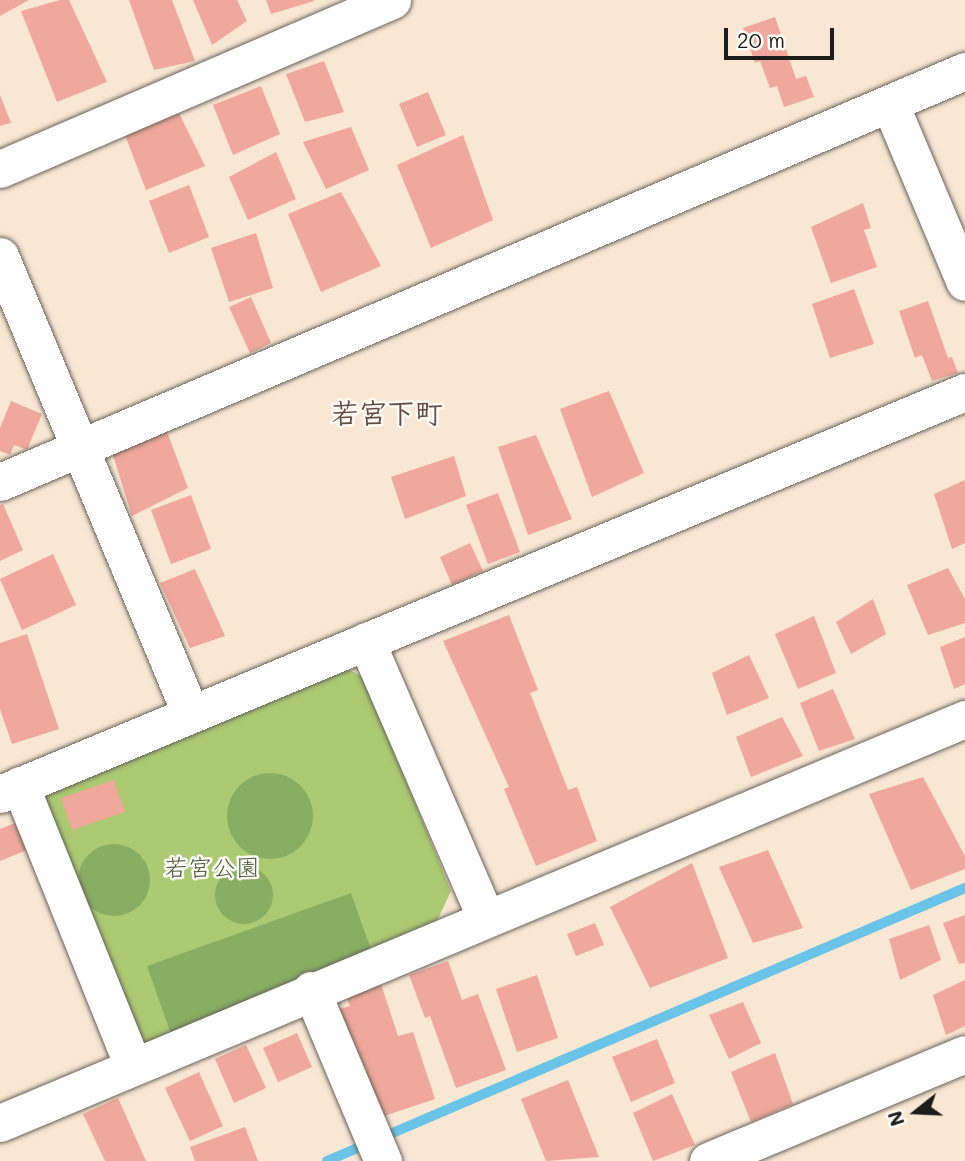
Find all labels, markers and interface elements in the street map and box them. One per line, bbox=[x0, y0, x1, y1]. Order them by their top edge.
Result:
scale bar bbox=[727, 14, 837, 58]
text: 20 m bbox=[737, 26, 785, 53]
district label: 若宮下町 bbox=[331, 395, 443, 429]
park label: 若宮公園 bbox=[164, 853, 260, 881]
north arrow bbox=[881, 1077, 951, 1147]
text: N bbox=[881, 1108, 910, 1129]

